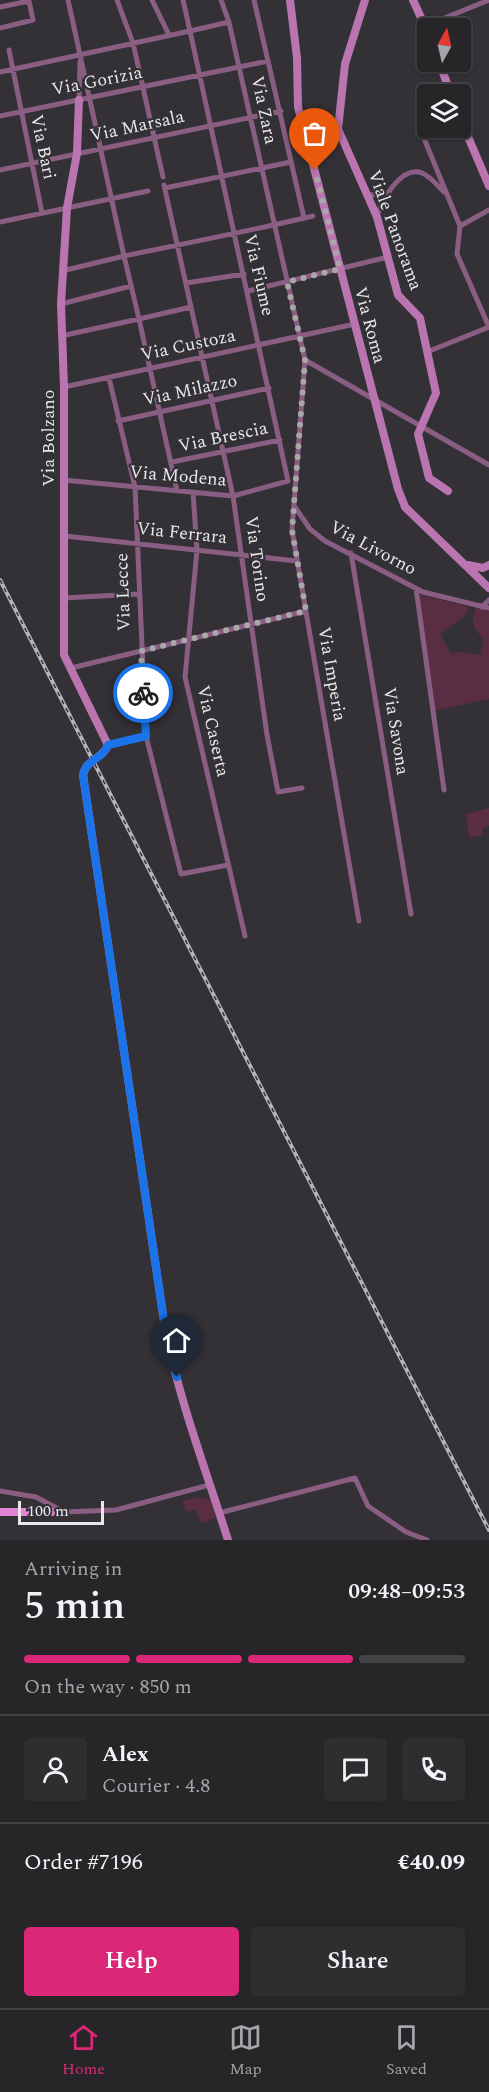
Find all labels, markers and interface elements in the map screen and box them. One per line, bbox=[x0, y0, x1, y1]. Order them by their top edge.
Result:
north arrow bbox=[417, 18, 471, 72]
map controls bbox=[417, 18, 471, 138]
street label: Via Gorizia bbox=[49, 59, 145, 103]
street label: Via Zara bbox=[244, 74, 284, 147]
button: layers bbox=[417, 84, 471, 138]
street label: Via Marsala bbox=[87, 103, 187, 149]
pin bbox=[289, 108, 340, 170]
street label: Via Bari bbox=[23, 112, 63, 182]
icon: bag bbox=[298, 117, 331, 150]
street label: Viale Panorama bbox=[361, 166, 429, 294]
street label: Via Fiume bbox=[237, 231, 281, 319]
street label: Via Roma bbox=[347, 284, 393, 366]
street label: Via Custoza bbox=[138, 322, 238, 368]
street label: Via Milazzo bbox=[140, 367, 240, 413]
street label: Via Bolzano bbox=[35, 390, 62, 486]
street label: Via Brescia bbox=[176, 414, 270, 460]
street label: Via Modena bbox=[128, 458, 228, 494]
street label: Via Torino bbox=[238, 514, 276, 604]
street label: Via Livorno bbox=[325, 514, 421, 582]
street label: Via Ferrara bbox=[135, 515, 229, 551]
street label: Via Lecce bbox=[108, 552, 138, 632]
street label: Via Imperia bbox=[310, 625, 354, 723]
courier bbox=[113, 663, 173, 723]
icon: bike bbox=[127, 677, 160, 710]
street label: Via Caserta bbox=[189, 683, 237, 780]
street label: Via Savona bbox=[376, 685, 416, 777]
pin bbox=[151, 1315, 202, 1377]
icon: home bbox=[160, 1324, 193, 1357]
scale bar bbox=[18, 1498, 104, 1526]
text: 100 m bbox=[27, 1499, 69, 1523]
text: Arriving in bbox=[24, 1554, 122, 1584]
text: 09:48–09:53 bbox=[348, 1575, 465, 1608]
text: 5 min bbox=[24, 1577, 125, 1636]
text: On the way · 850 m bbox=[24, 1672, 192, 1702]
button: person bbox=[24, 1738, 87, 1801]
text: Alex bbox=[102, 1738, 149, 1771]
button: chat bbox=[324, 1738, 387, 1801]
button: phone bbox=[402, 1738, 465, 1801]
text: Courier · 4.8 bbox=[102, 1771, 210, 1801]
text: Order #7196 bbox=[24, 1846, 143, 1879]
text: €40.09 bbox=[397, 1846, 465, 1879]
button: Help bbox=[24, 1927, 239, 1996]
button: Share bbox=[251, 1927, 465, 1996]
tab: Home bbox=[62, 2021, 105, 2081]
tab: Map bbox=[229, 2021, 262, 2081]
tab: Saved bbox=[386, 2021, 427, 2081]

